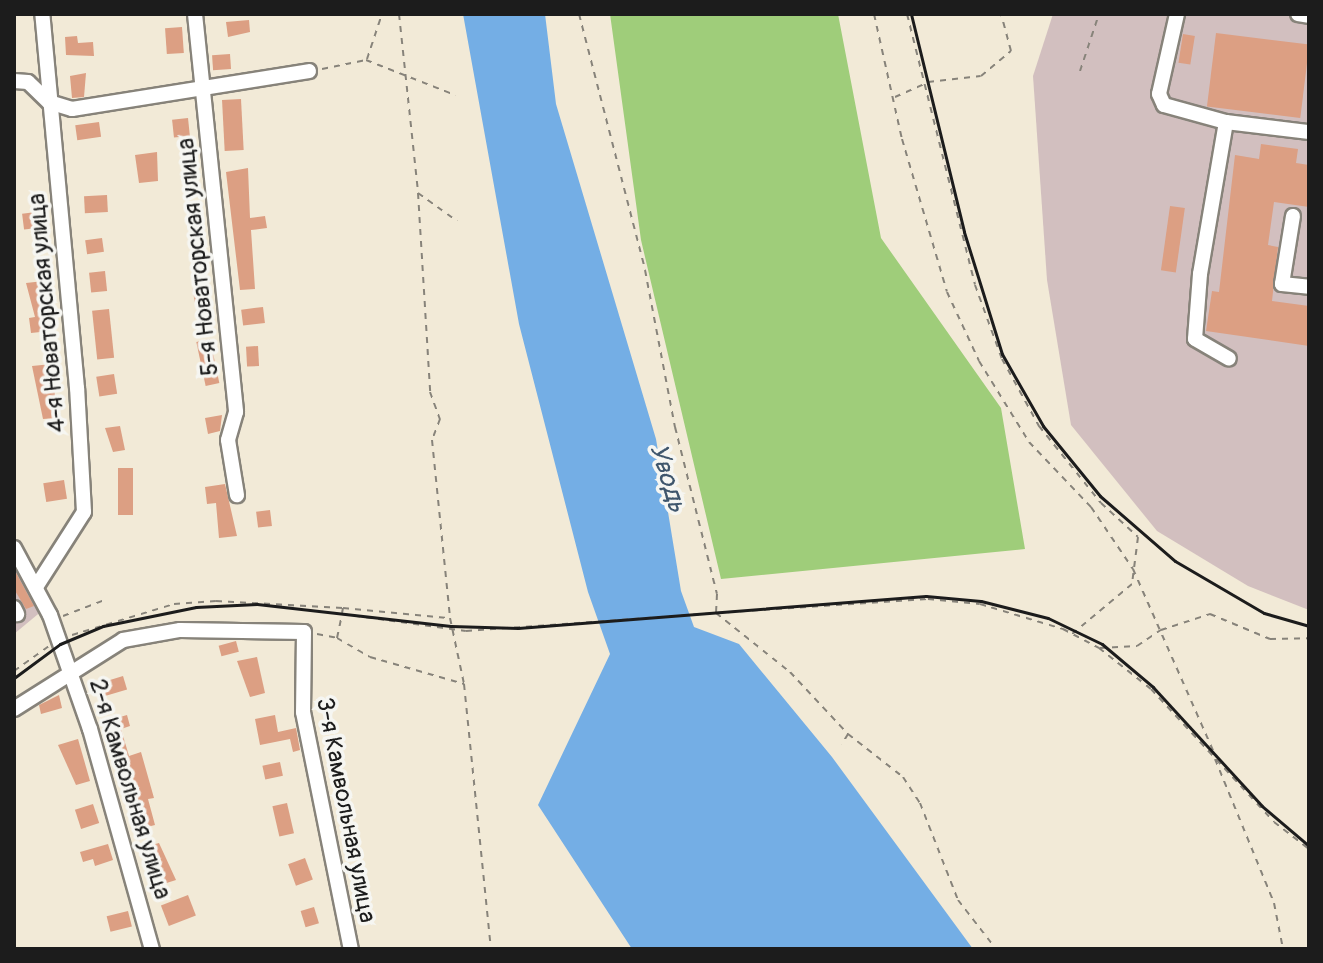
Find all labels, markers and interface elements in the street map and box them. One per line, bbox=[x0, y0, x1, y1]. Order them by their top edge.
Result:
street label: 5-я Новаторская улица bbox=[171, 137, 225, 377]
street label: 4-я Новаторская улица bbox=[22, 192, 72, 434]
water label: Уводь bbox=[642, 440, 692, 516]
street label: 2-я Камвольная улица bbox=[83, 675, 177, 903]
street label: 3-я Камвольная улица bbox=[310, 695, 382, 925]

